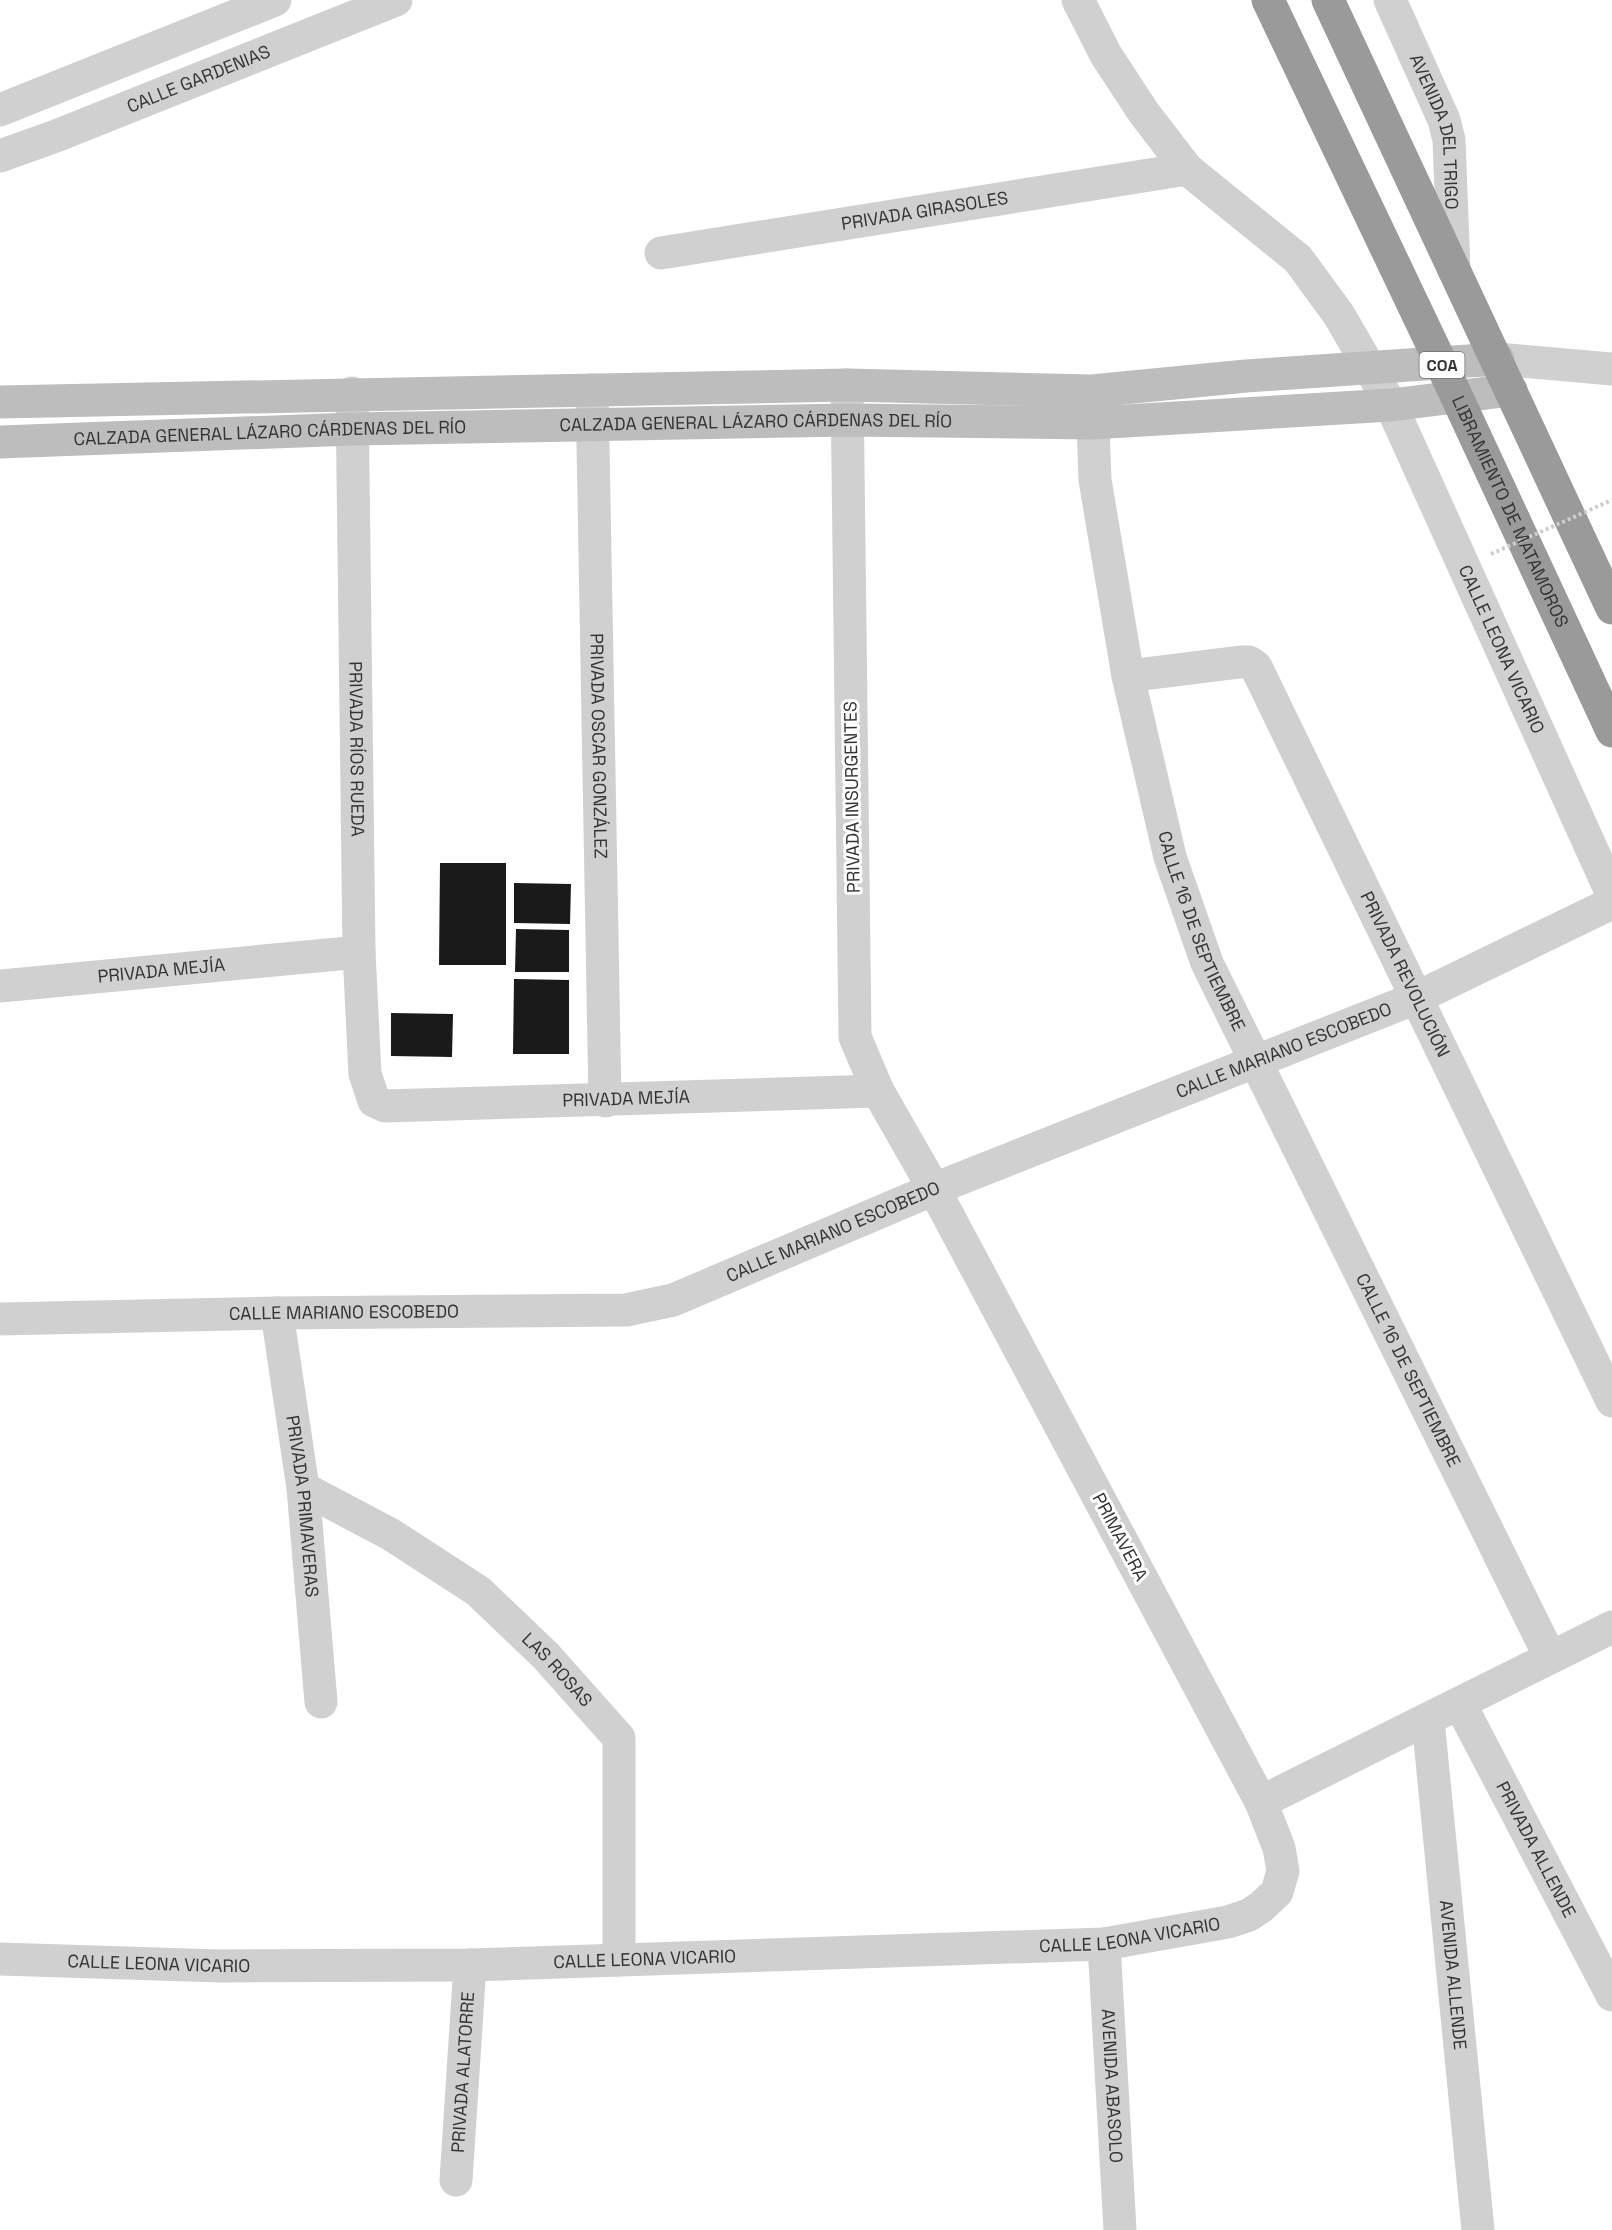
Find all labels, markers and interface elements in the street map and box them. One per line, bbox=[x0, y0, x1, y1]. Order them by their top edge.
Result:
street label: CALLE GARDENIAS bbox=[123, 40, 273, 118]
street label: AVENIDA DEL TRIGO bbox=[1405, 50, 1464, 210]
street label: PRIVADA GIRASOLES bbox=[839, 186, 1010, 235]
road number: COA bbox=[1420, 352, 1464, 378]
street label: LIBRAMIENTO DE MATAMOROS bbox=[1447, 392, 1574, 631]
street label: CALZADA GENERAL LÁZARO CÁRDENAS DEL RÍO bbox=[559, 408, 952, 436]
street label: CALZADA GENERAL LÁZARO CÁRDENAS DEL RÍO bbox=[73, 415, 466, 450]
street label: CALLE LEONA VICARIO bbox=[1454, 561, 1550, 737]
street label: PRIVADA OSCAR GONZÁLEZ bbox=[585, 633, 613, 859]
street label: PRIVADA RÍOS RUEDA bbox=[344, 661, 370, 837]
street label: PRIVADA INSURGENTES bbox=[838, 701, 865, 893]
street label: CALLE 16 DE SEPTIEMBRE bbox=[1153, 829, 1251, 1035]
street label: PRIVADA REVOLUCIÓN bbox=[1356, 887, 1455, 1061]
street label: PRIVADA MEJÍA bbox=[97, 953, 226, 988]
street label: CALLE MARIANO ESCOBEDO bbox=[1172, 997, 1395, 1103]
street label: PRIVADA MEJÍA bbox=[562, 1085, 690, 1112]
street label: CALLE MARIANO ESCOBEDO bbox=[722, 1176, 943, 1287]
street label: CALLE 16 DE SEPTIEMBRE bbox=[1351, 1269, 1466, 1471]
street label: CALLE MARIANO ESCOBEDO bbox=[229, 1299, 459, 1325]
street label: PRIVADA PRIMAVERAS bbox=[281, 1413, 324, 1598]
street label: PRIMAVERA bbox=[1088, 1489, 1153, 1585]
street label: LAS ROSAS bbox=[517, 1627, 598, 1711]
street label: PRIVADA ALLENDE bbox=[1491, 1777, 1581, 1921]
street label: AVENIDA ALLENDE bbox=[1435, 1899, 1472, 2051]
street label: CALLE LEONA VICARIO bbox=[1039, 1912, 1222, 1957]
street label: CALLE LEONA VICARIO bbox=[553, 1944, 737, 1973]
street label: CALLE LEONA VICARIO bbox=[67, 1949, 250, 1977]
street label: PRIVADA ALATORRE bbox=[446, 1991, 479, 2154]
street label: AVENIDA ABASOLO bbox=[1097, 2008, 1128, 2163]

